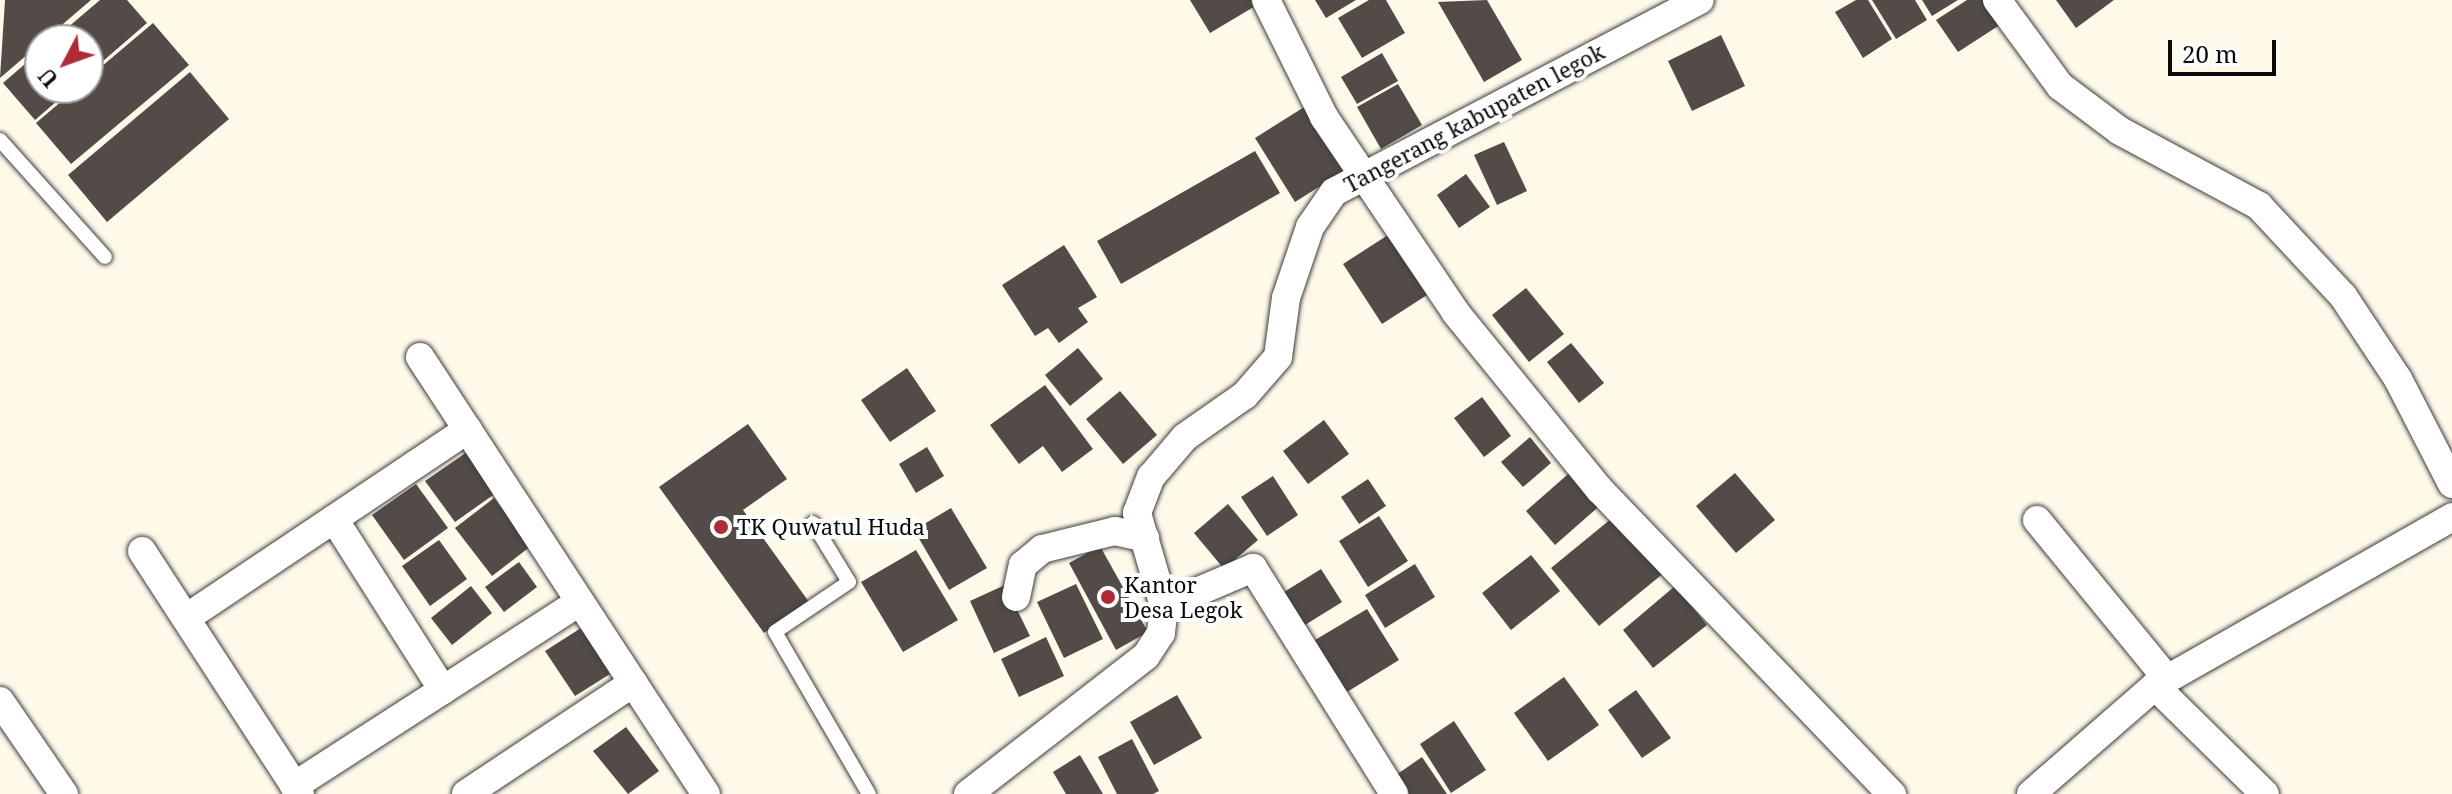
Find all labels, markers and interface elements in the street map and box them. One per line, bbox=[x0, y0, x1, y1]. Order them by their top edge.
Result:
north arrow bbox=[24, 24, 104, 104]
scale bar bbox=[2172, 24, 2280, 74]
text: 20 m bbox=[2182, 37, 2238, 70]
street label: Tangerang kabupaten legok bbox=[1339, 38, 1609, 198]
text: U bbox=[31, 62, 64, 94]
place label: TK Quwatul Huda bbox=[737, 514, 925, 540]
marker: TK Quwatul Huda bbox=[712, 518, 730, 536]
place label: Kantor Desa Legok bbox=[1124, 571, 1243, 622]
marker: Kantor Desa Legok bbox=[1099, 588, 1117, 606]

